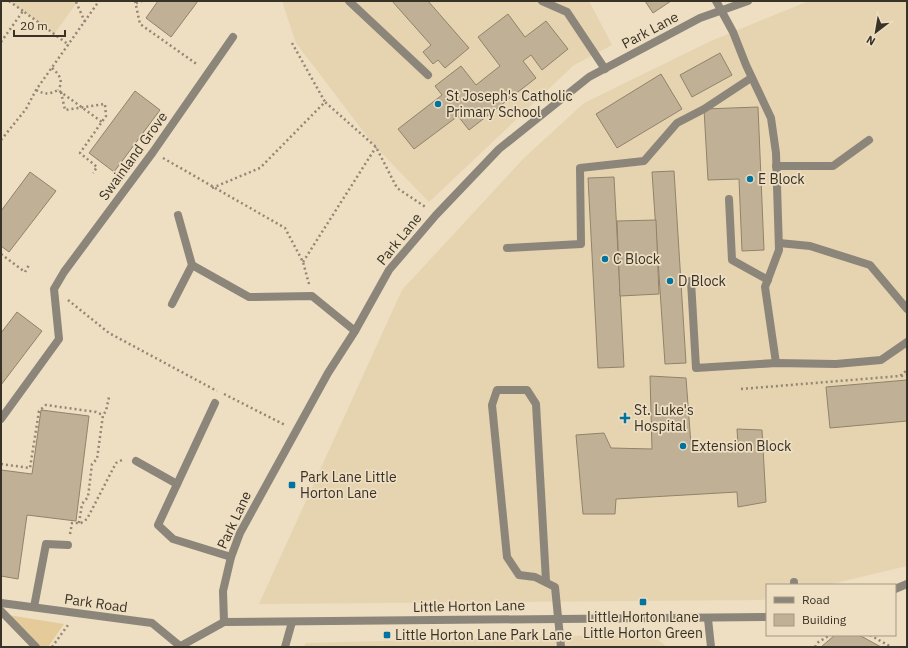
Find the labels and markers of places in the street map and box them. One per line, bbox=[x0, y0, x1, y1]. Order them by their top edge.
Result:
place label: St Joseph's Catholic Primary School bbox=[446, 87, 572, 121]
marker: St Joseph's Catholic Primary School bbox=[433, 99, 443, 109]
place label: E Block bbox=[758, 170, 805, 188]
marker: E Block bbox=[745, 174, 755, 184]
place label: C Block bbox=[613, 250, 661, 268]
marker: C Block bbox=[600, 254, 610, 264]
place label: D Block bbox=[678, 272, 727, 290]
marker: D Block bbox=[665, 276, 675, 286]
place label: St. Luke's Hospital bbox=[634, 401, 694, 435]
marker: St. Luke's Hospital bbox=[619, 412, 631, 424]
place label: Extension Block bbox=[691, 437, 792, 455]
marker: Extension Block bbox=[678, 441, 688, 451]
place label: Park Lane Little Horton Lane bbox=[300, 468, 397, 502]
marker: Park Lane Little Horton Lane bbox=[287, 480, 297, 490]
marker: Little Horton Lane Little Horton Green bbox=[638, 597, 648, 607]
place label: Little Horton Lane Little Horton Green bbox=[583, 608, 703, 642]
place label: Little Horton Lane Park Lane bbox=[395, 626, 572, 644]
marker: Little Horton Lane Park Lane bbox=[382, 630, 392, 640]

